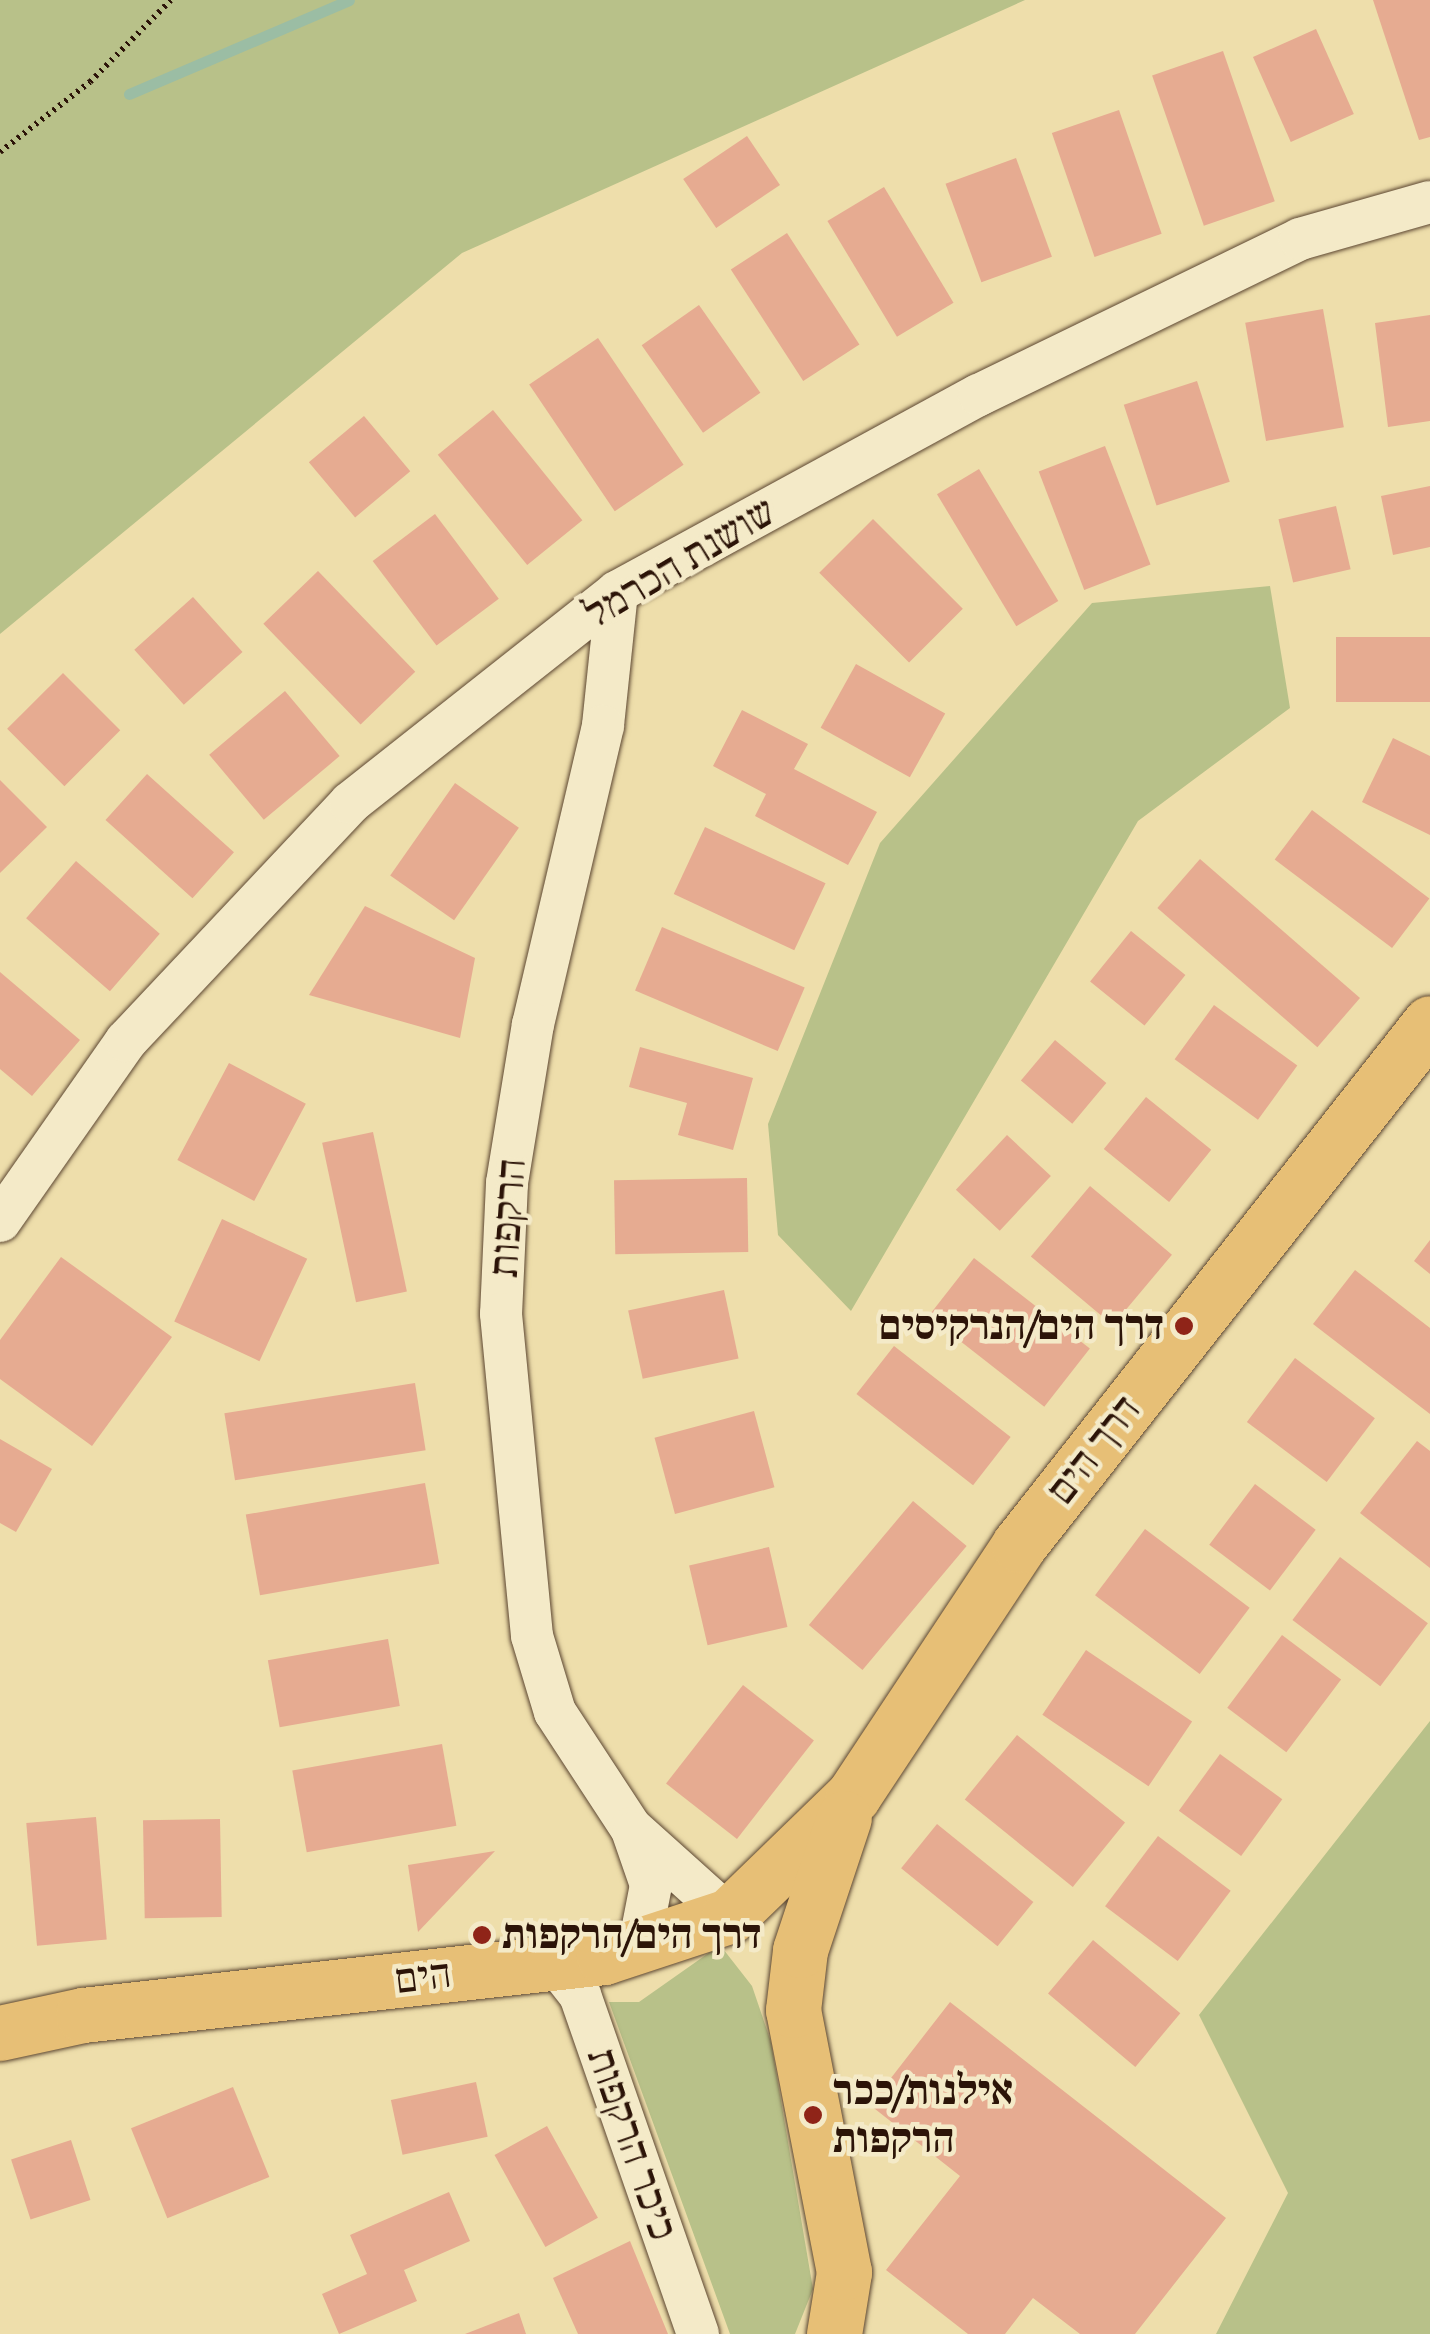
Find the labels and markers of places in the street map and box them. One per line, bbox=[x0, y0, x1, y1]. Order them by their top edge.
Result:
place label: דרך הים/הנרקיסים bbox=[879, 1301, 1164, 1351]
marker: דרך הים/הנרקיסים bbox=[1173, 1315, 1195, 1337]
place label: דרך הים/הרקפות bbox=[502, 1910, 761, 1960]
marker: דרך הים/הרקפות bbox=[471, 1924, 493, 1946]
place label: אילנות/ככר הרקפות bbox=[833, 2066, 1013, 2164]
marker: אילנות/ככר הרקפות bbox=[802, 2104, 824, 2126]

